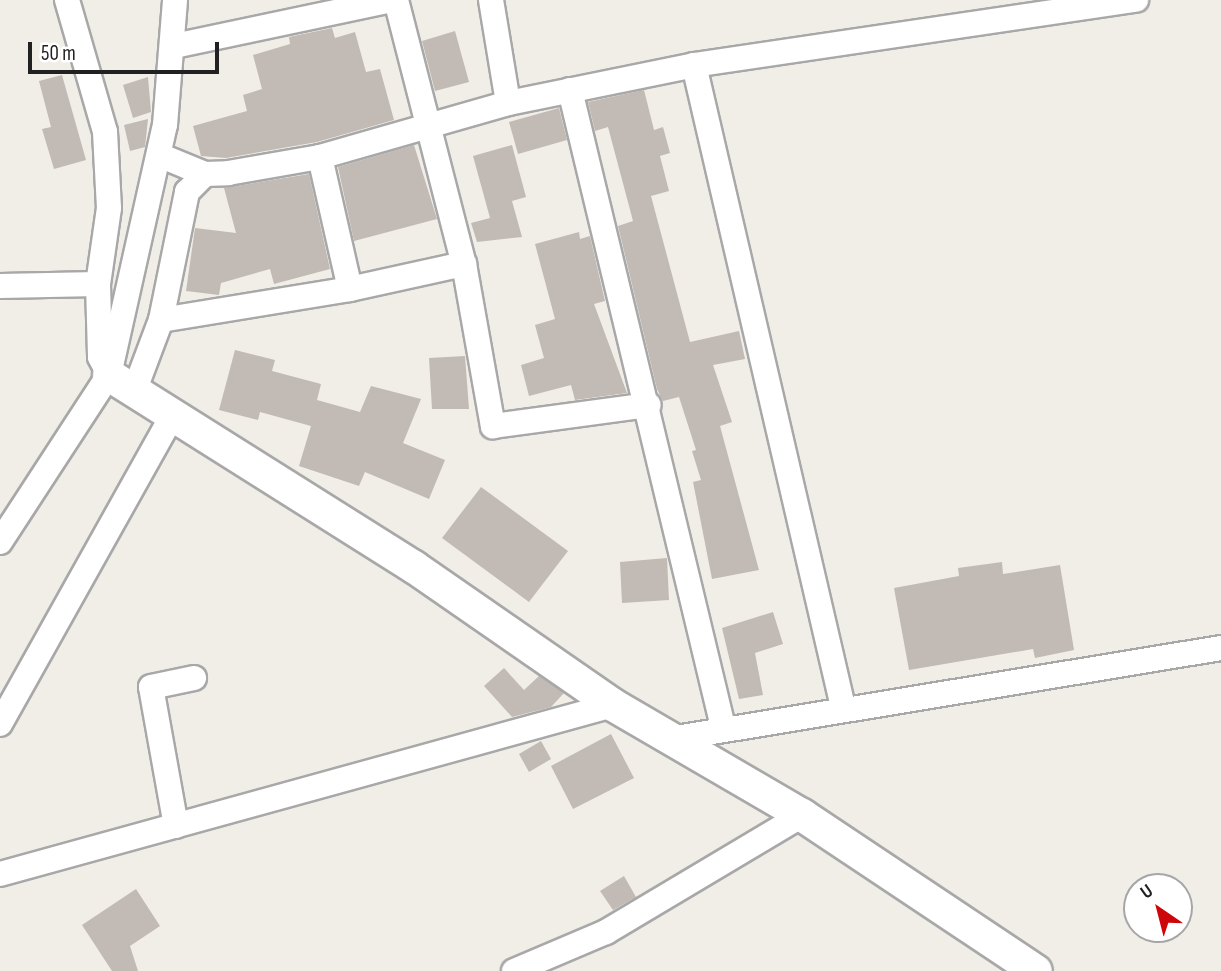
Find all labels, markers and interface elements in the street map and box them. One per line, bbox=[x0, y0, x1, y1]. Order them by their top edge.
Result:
scale bar bbox=[32, 28, 222, 72]
text: 50 m bbox=[41, 41, 76, 66]
north arrow bbox=[1123, 873, 1193, 943]
text: U bbox=[1136, 880, 1157, 904]

